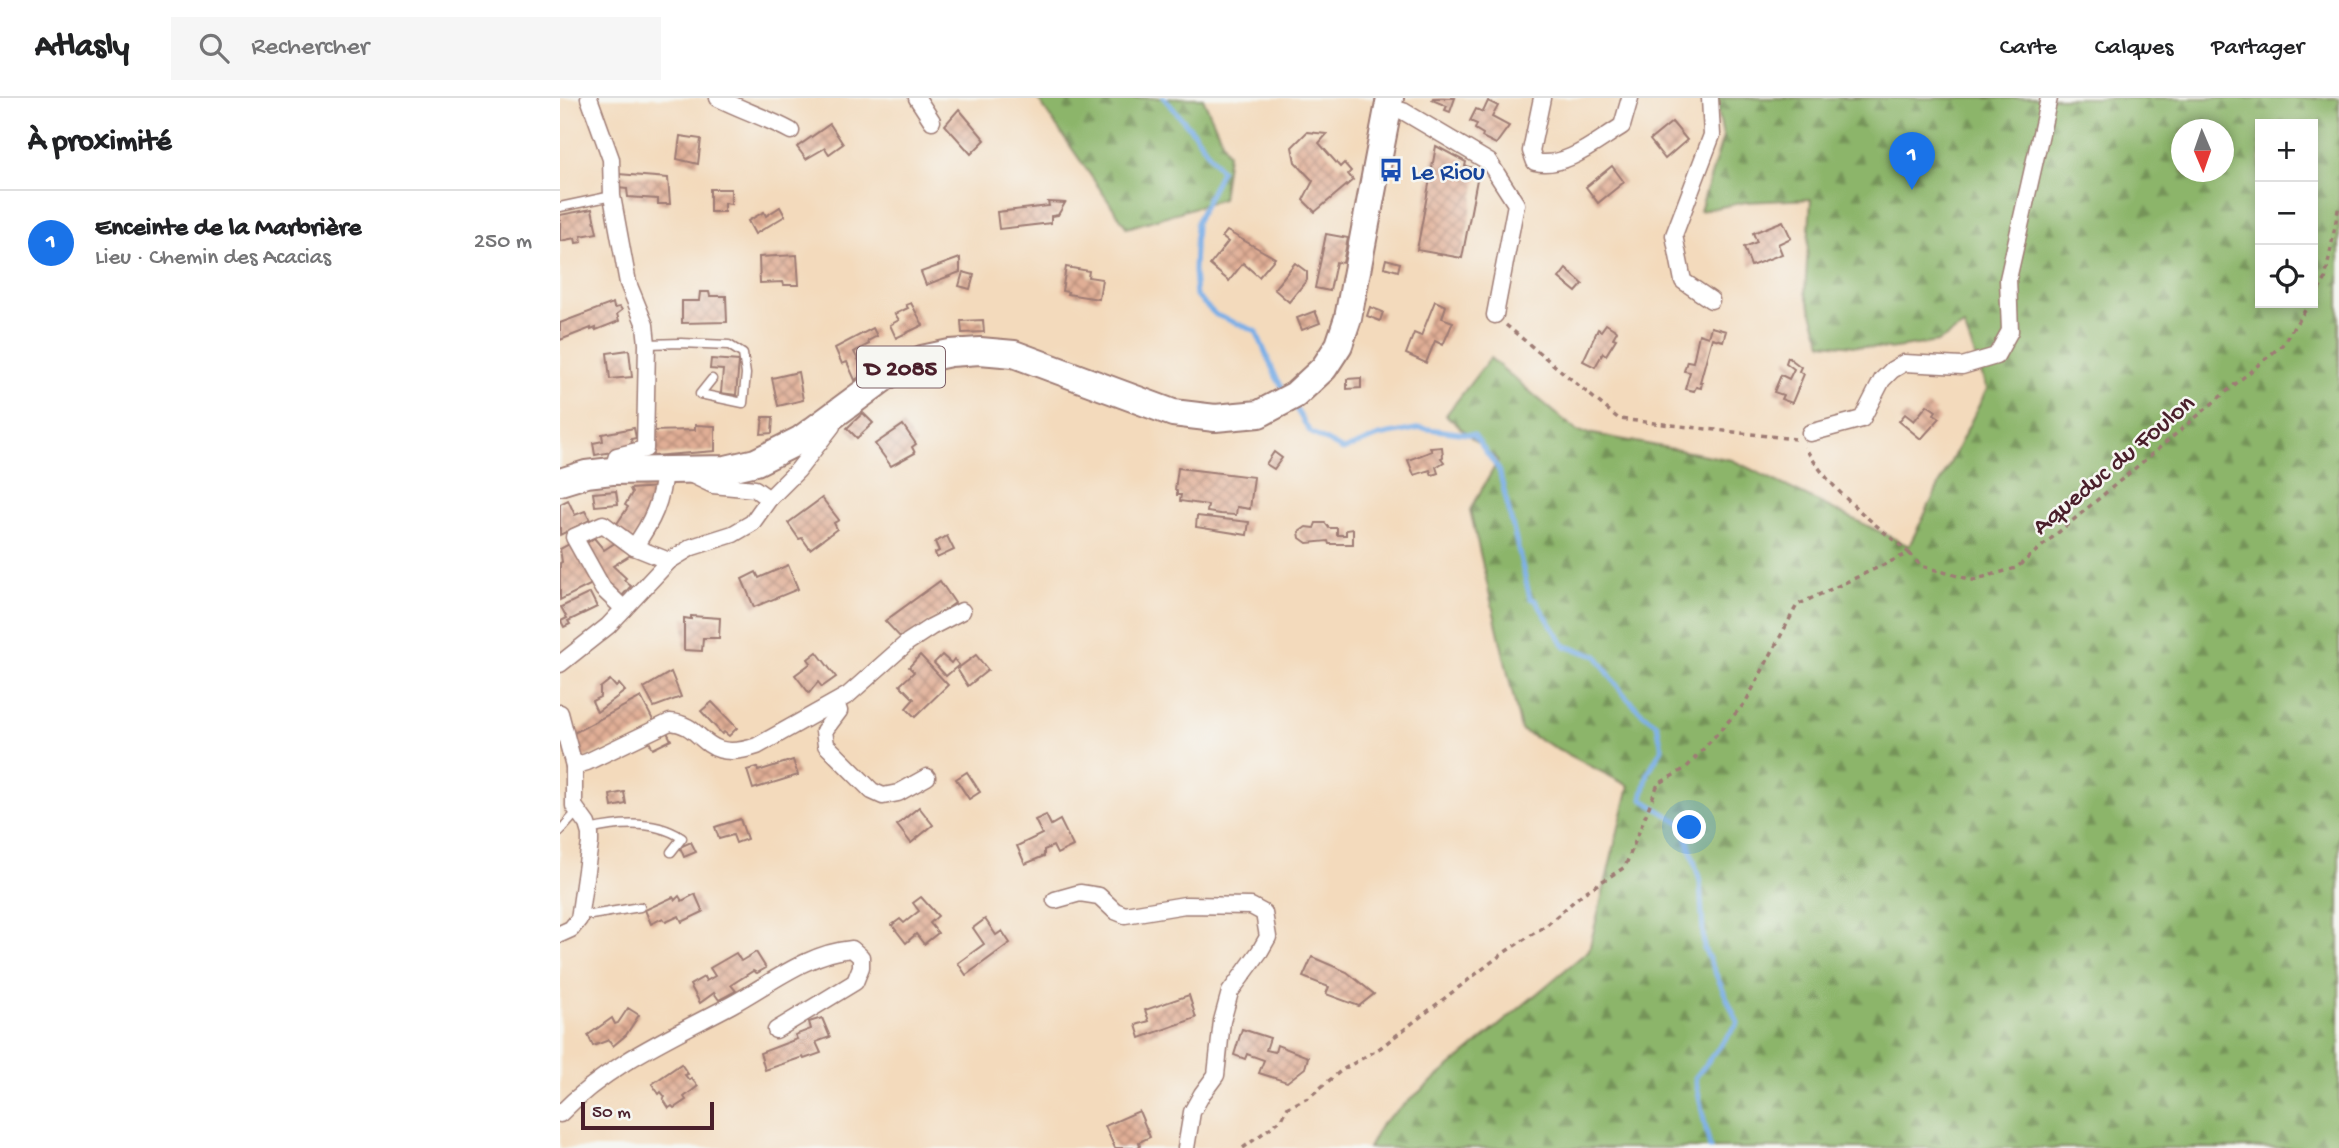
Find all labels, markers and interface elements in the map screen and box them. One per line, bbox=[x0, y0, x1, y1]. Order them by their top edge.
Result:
search box bbox=[171, 17, 661, 80]
text: Atlasly bbox=[35, 29, 129, 67]
icon: search bbox=[195, 29, 233, 67]
text: Rechercher bbox=[251, 33, 369, 64]
text: Carte bbox=[2000, 34, 2057, 63]
text: Calques bbox=[2095, 34, 2173, 63]
text: Partager bbox=[2211, 34, 2304, 63]
north arrow bbox=[2171, 119, 2234, 182]
map controls bbox=[2255, 119, 2318, 308]
button: + bbox=[2255, 119, 2318, 182]
text: À proximité bbox=[28, 126, 172, 161]
pin: 1 bbox=[1889, 132, 1935, 190]
bus stop icon: Le Riou bbox=[1377, 156, 1405, 184]
place label: Le Riou bbox=[1411, 159, 1485, 190]
button: − bbox=[2255, 182, 2318, 245]
text: Enceinte de la Marbrière bbox=[95, 214, 361, 245]
text: 1 bbox=[46, 229, 56, 256]
text: 250 m bbox=[474, 229, 532, 256]
text: Lieu · Chemin des Acacias bbox=[95, 245, 331, 272]
button: locate bbox=[2255, 245, 2318, 308]
road number: D 2085 bbox=[857, 346, 945, 388]
street label: Aqueduc du Foulon bbox=[2027, 389, 2203, 544]
your location bbox=[1672, 810, 1706, 844]
scale bar bbox=[581, 1099, 714, 1131]
text: 50 m bbox=[592, 1102, 631, 1125]

